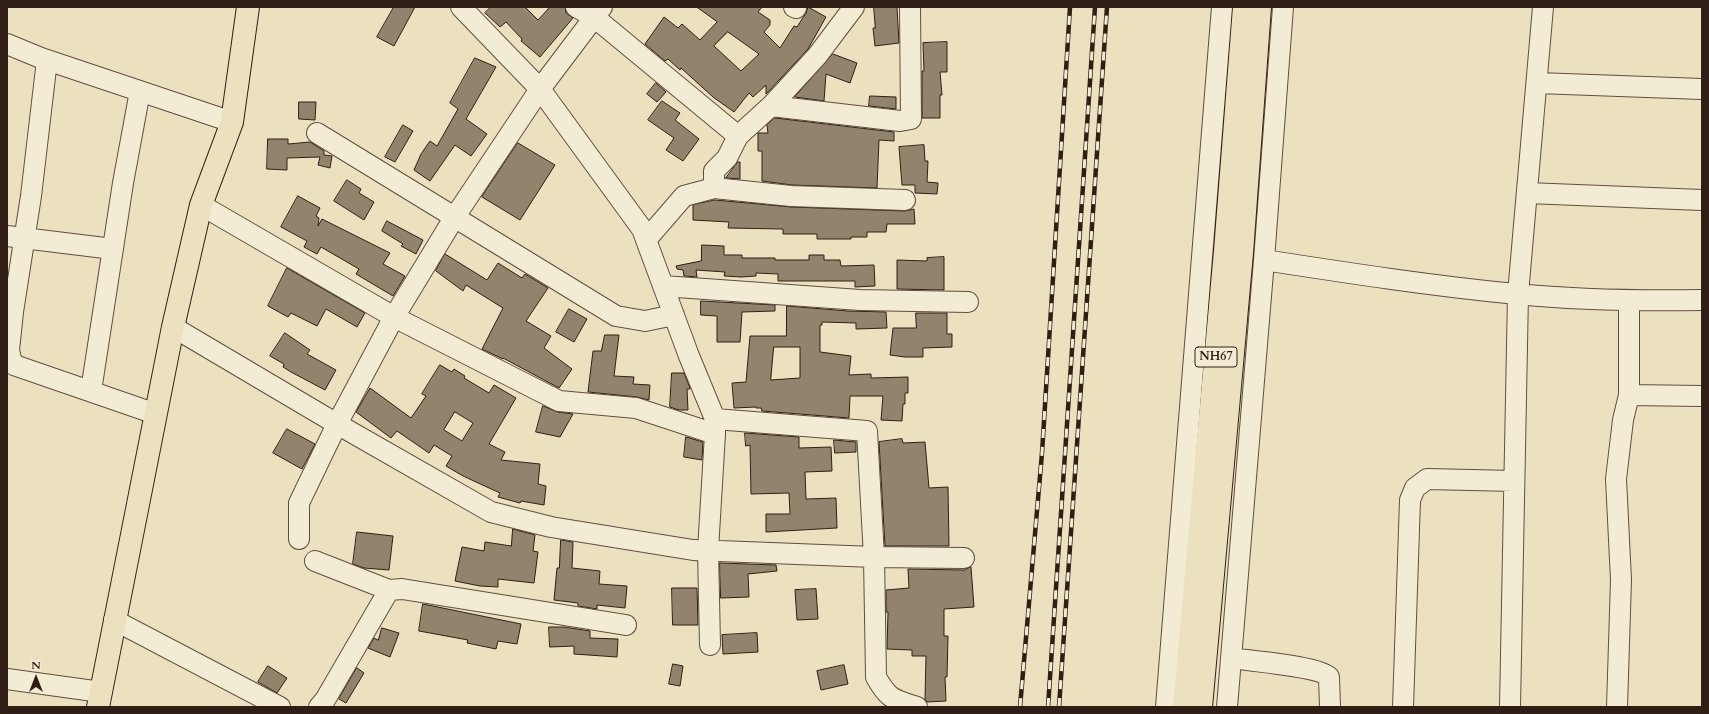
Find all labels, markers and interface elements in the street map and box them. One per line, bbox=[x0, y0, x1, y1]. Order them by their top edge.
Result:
road number: NH67 bbox=[1195, 347, 1237, 367]
north arrow bbox=[16, 658, 56, 698]
text: N bbox=[31, 658, 41, 673]

